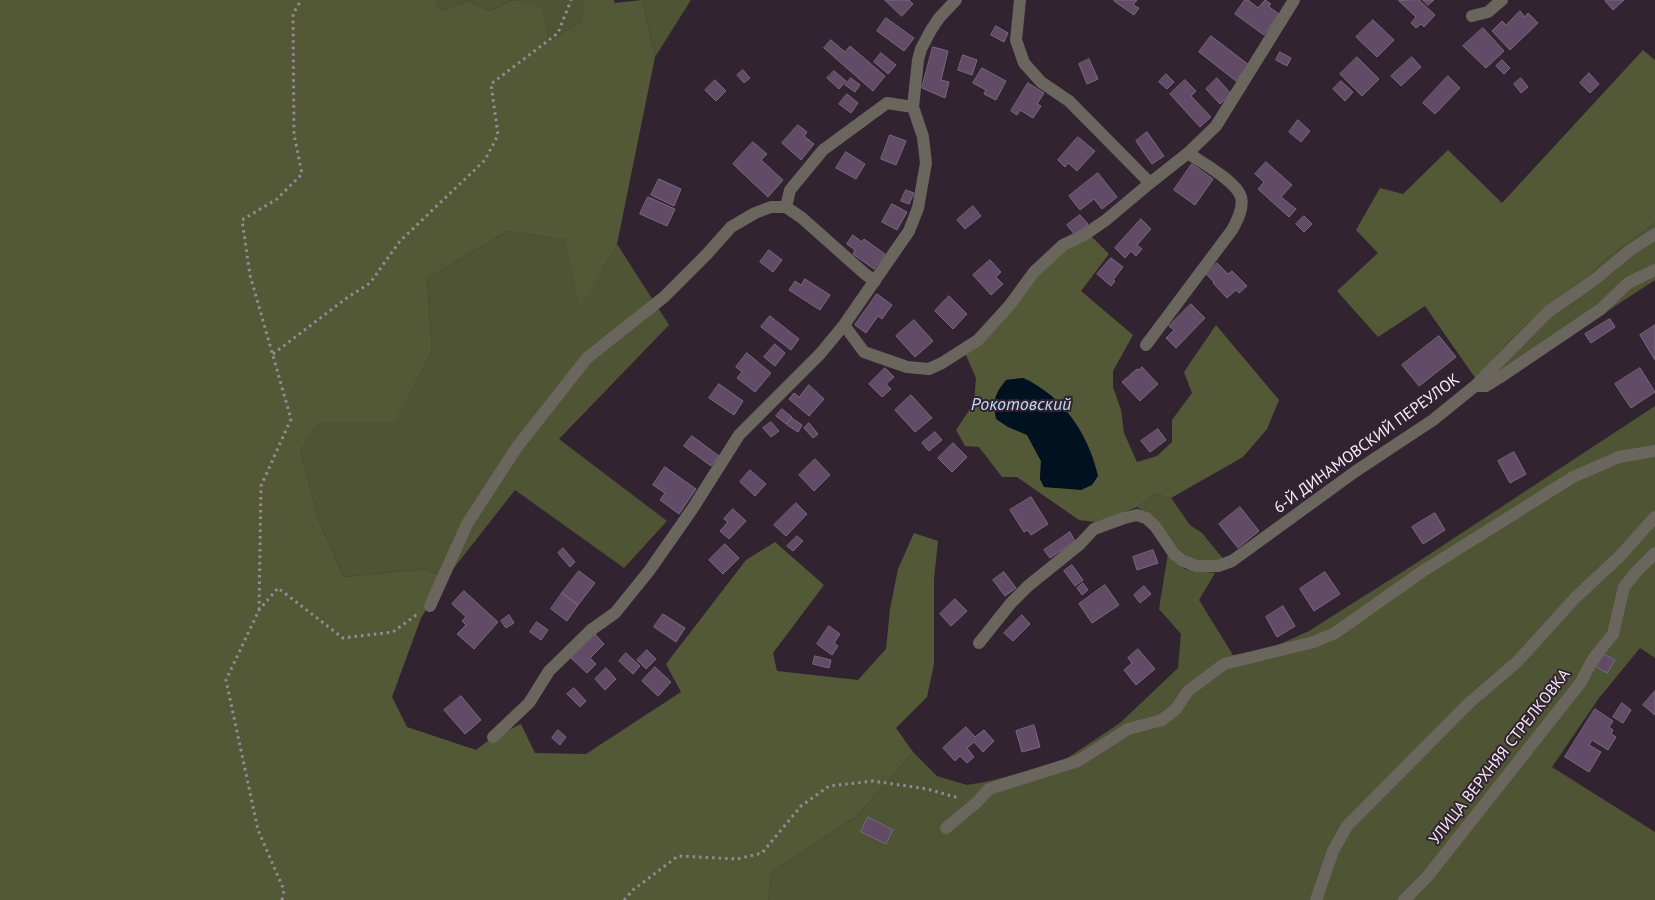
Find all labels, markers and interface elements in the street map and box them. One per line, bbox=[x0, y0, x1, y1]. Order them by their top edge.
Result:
street label: 6-Й ДИНАМОВСКИЙ ПЕРЕУЛОК bbox=[1270, 370, 1464, 518]
water label: Рокотовский bbox=[971, 394, 1071, 416]
street label: УЛИЦА ВЕРХНЯЯ СТРЕЛКОВКА bbox=[1425, 665, 1575, 849]

